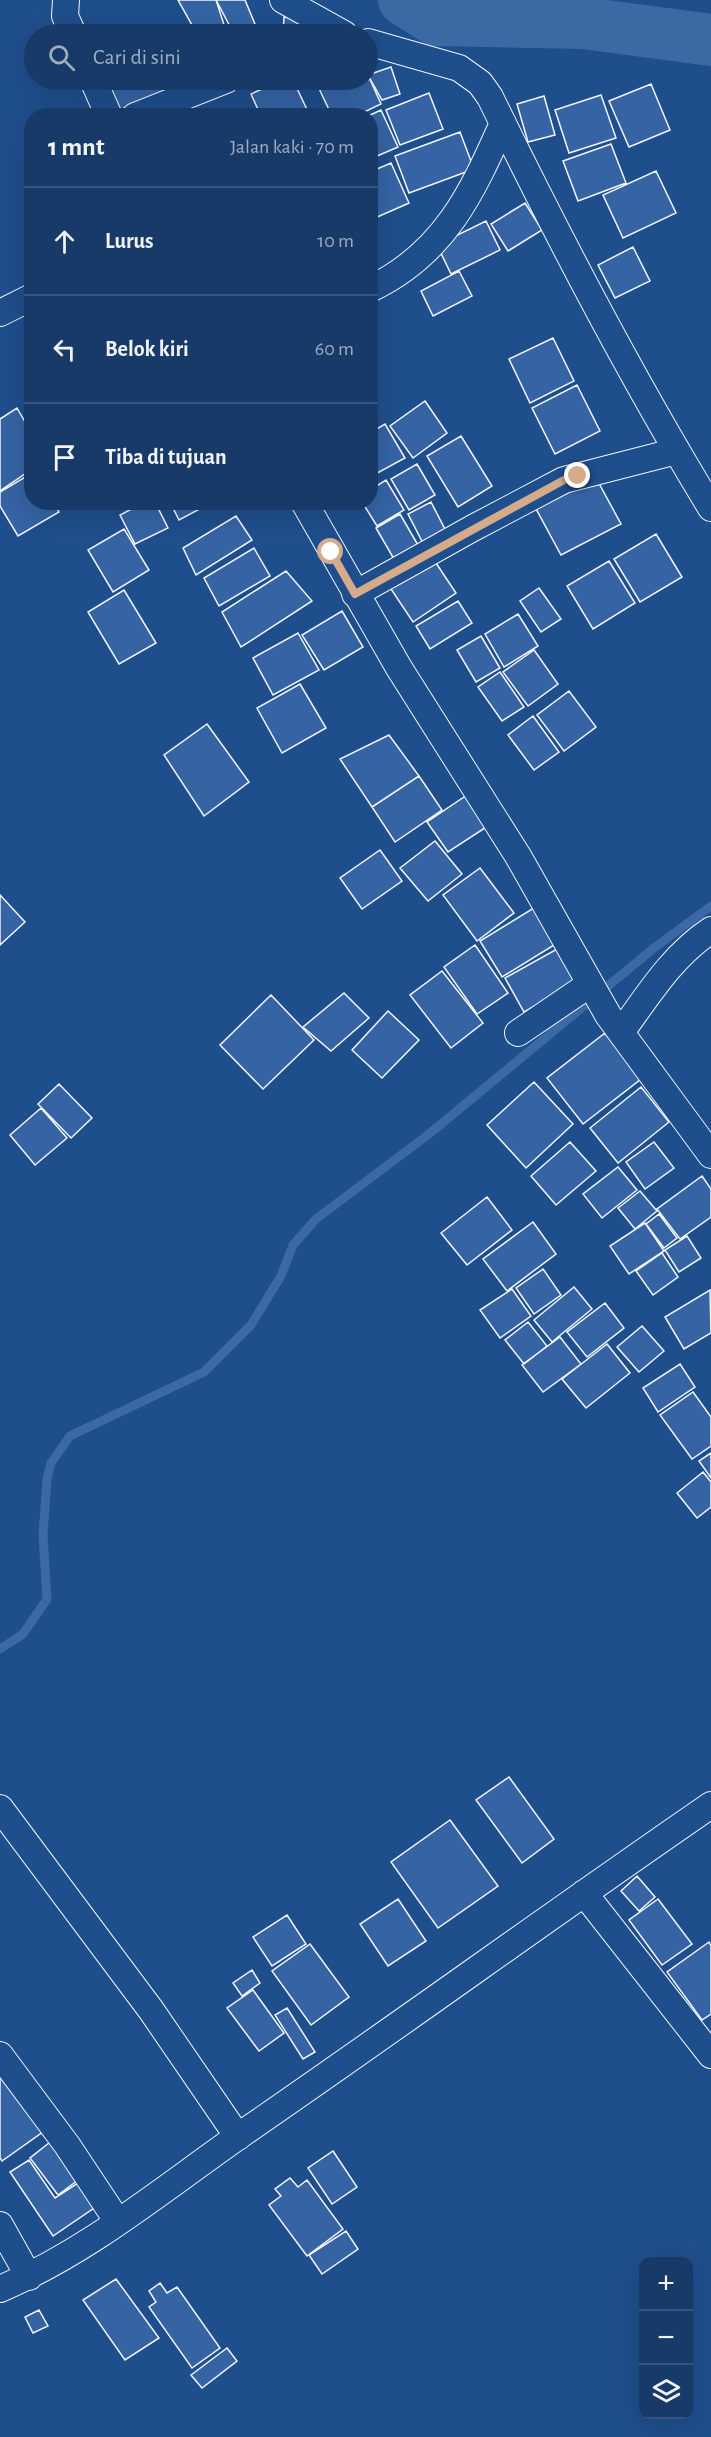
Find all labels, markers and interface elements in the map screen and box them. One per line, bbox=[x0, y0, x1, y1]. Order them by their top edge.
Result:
search box bbox=[24, 24, 378, 90]
icon: search bbox=[45, 41, 78, 74]
text: Cari di sini bbox=[93, 46, 181, 68]
text: 1 mnt bbox=[48, 134, 105, 160]
text: Jalan kaki · 70 m bbox=[230, 137, 354, 157]
icon: ahead bbox=[48, 225, 81, 258]
text: Lurus bbox=[105, 230, 154, 252]
text: 10 m bbox=[317, 231, 354, 251]
icon: left bbox=[48, 333, 81, 366]
text: Belok kiri bbox=[105, 338, 189, 360]
text: 60 m bbox=[315, 339, 354, 359]
icon: arrive bbox=[48, 441, 81, 474]
text: Tiba di tujuan bbox=[105, 446, 227, 468]
route end bbox=[564, 462, 590, 488]
route start bbox=[317, 538, 343, 564]
map controls bbox=[639, 2257, 693, 2419]
button: + bbox=[639, 2257, 693, 2311]
button: − bbox=[639, 2311, 693, 2365]
button: layers bbox=[639, 2365, 693, 2419]

